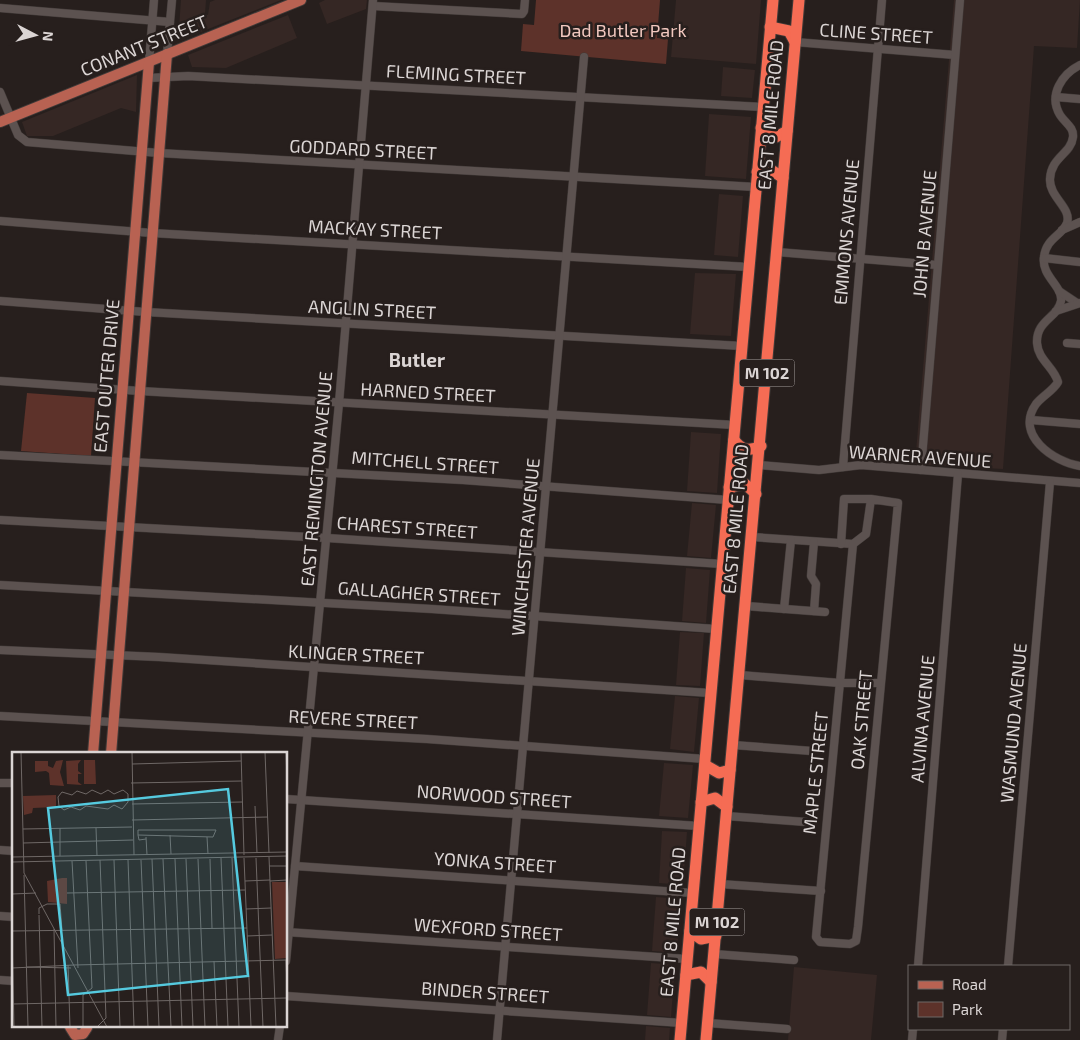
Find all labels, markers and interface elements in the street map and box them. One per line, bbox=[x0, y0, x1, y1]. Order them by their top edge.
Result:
street label: CONANT STREET bbox=[77, 9, 211, 81]
north arrow bbox=[10, 10, 60, 60]
street label: CLINE STREET bbox=[819, 18, 934, 48]
park label: Dad Butler Park bbox=[559, 19, 687, 41]
text: N bbox=[39, 30, 57, 42]
street label: EAST 8 MILE ROAD bbox=[752, 39, 788, 191]
street label: FLEMING STREET bbox=[386, 59, 527, 89]
street label: GODDARD STREET bbox=[289, 134, 438, 164]
street label: EMMONS AVENUE bbox=[829, 158, 863, 306]
street label: JOHN B AVENUE bbox=[907, 169, 941, 299]
street label: MACKAY STREET bbox=[308, 215, 443, 244]
street label: ANGLIN STREET bbox=[307, 295, 437, 323]
street label: EAST OUTER DRIVE bbox=[88, 298, 124, 454]
district label: Butler bbox=[389, 348, 445, 371]
road number: M 102 bbox=[740, 359, 794, 386]
street label: EAST REMINGTON AVENUE bbox=[296, 370, 336, 587]
street label: HARNED STREET bbox=[360, 377, 497, 407]
street label: WARNER AVENUE bbox=[848, 440, 992, 472]
street label: EAST 8 MILE ROAD bbox=[717, 443, 753, 595]
street label: MITCHELL STREET bbox=[351, 446, 500, 478]
street label: WINCHESTER AVENUE bbox=[506, 457, 544, 637]
street label: CHAREST STREET bbox=[336, 511, 479, 543]
street label: GALLAGHER STREET bbox=[337, 576, 502, 610]
street label: KLINGER STREET bbox=[288, 639, 425, 669]
street label: WASMUND AVENUE bbox=[995, 642, 1031, 804]
street label: ALVINA AVENUE bbox=[905, 654, 939, 784]
street label: OAK STREET bbox=[846, 669, 876, 771]
street label: REVERE STREET bbox=[288, 705, 419, 733]
street label: MAPLE STREET bbox=[798, 710, 832, 835]
inset map bbox=[12, 752, 288, 1028]
street label: NORWOOD STREET bbox=[416, 780, 573, 812]
street label: EAST 8 MILE ROAD bbox=[654, 846, 690, 998]
street label: YONKA STREET bbox=[433, 847, 557, 877]
road number: M 102 bbox=[690, 909, 744, 936]
street label: WEXFORD STREET bbox=[413, 913, 564, 945]
legend bbox=[908, 965, 1070, 1030]
text: Road bbox=[952, 975, 987, 993]
street label: BINDER STREET bbox=[420, 977, 550, 1007]
text: Park bbox=[952, 1000, 983, 1018]

